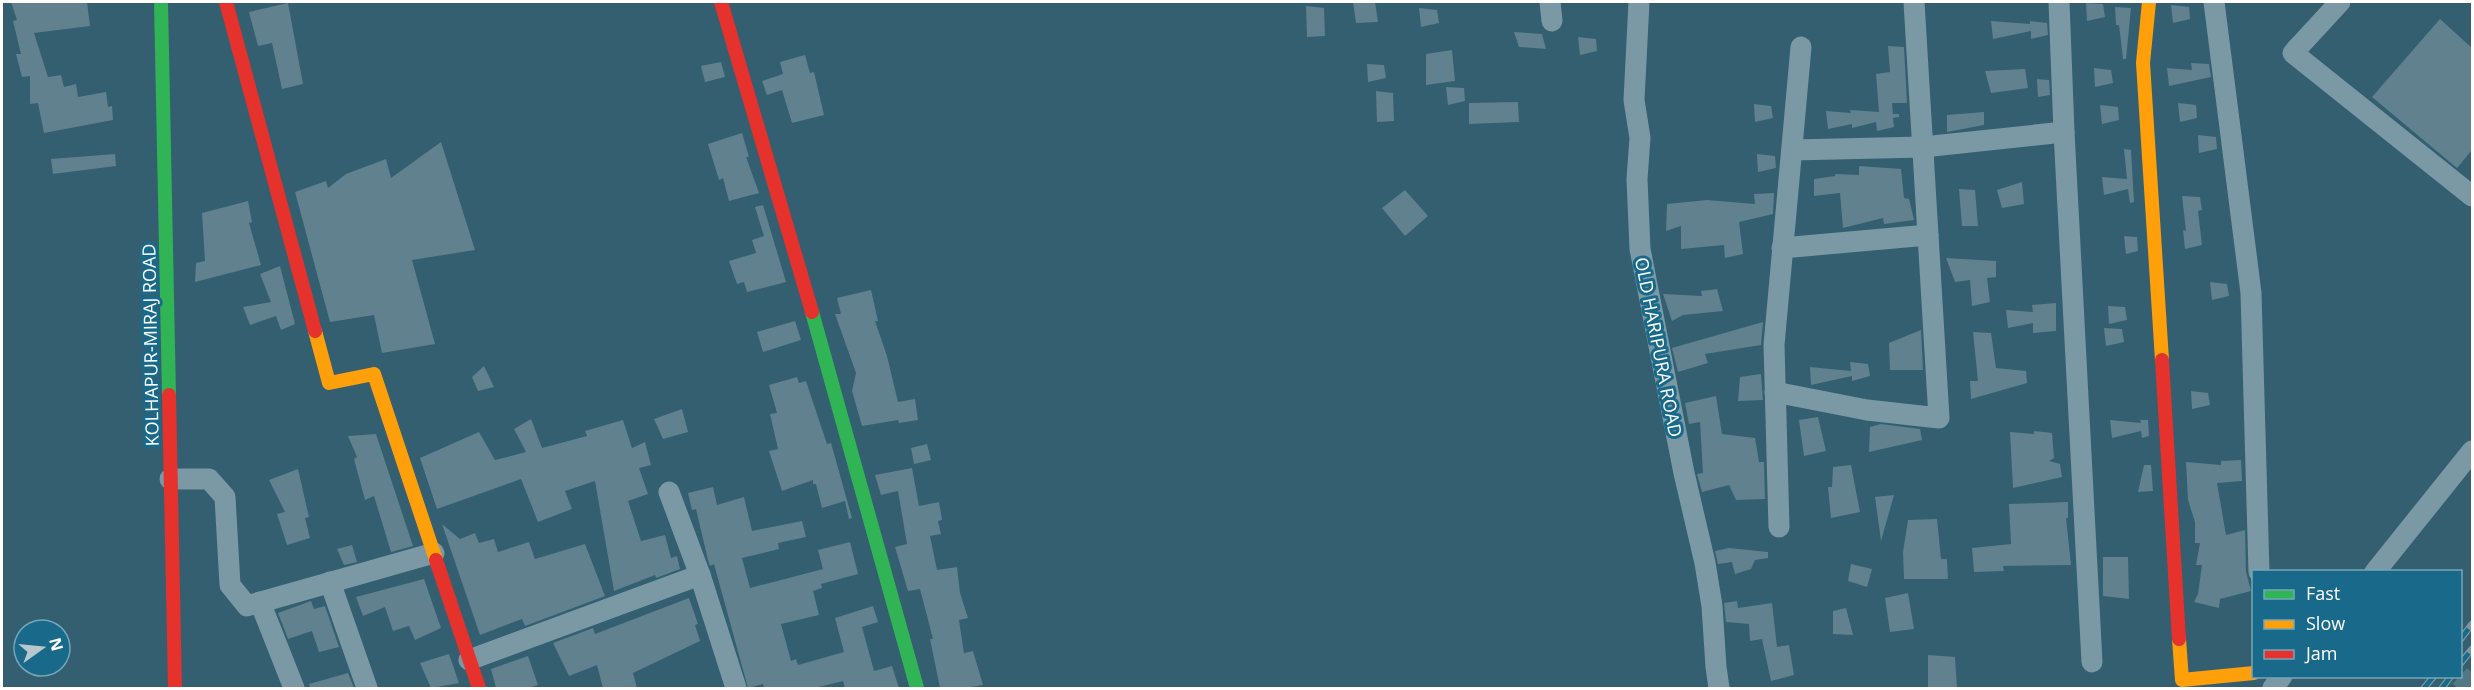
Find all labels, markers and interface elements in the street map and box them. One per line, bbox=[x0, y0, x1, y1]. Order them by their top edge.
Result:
street label: KOLHAPUR-MIRAJ ROAD bbox=[136, 243, 164, 447]
street label: OLD HARIPURA ROAD bbox=[1630, 255, 1688, 439]
legend bbox=[2252, 570, 2462, 678]
text: Fast bbox=[2306, 581, 2340, 605]
text: Slow bbox=[2306, 611, 2345, 635]
north arrow bbox=[12, 618, 72, 678]
text: N bbox=[44, 635, 69, 653]
text: Jam bbox=[2304, 641, 2338, 665]

